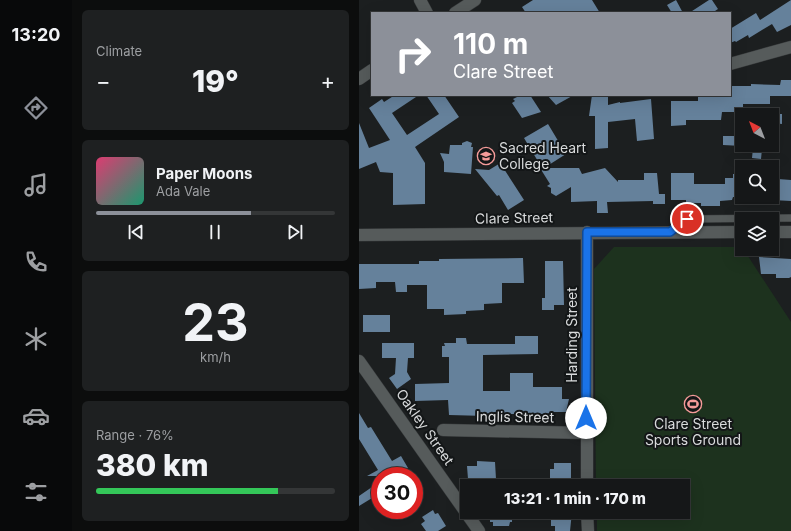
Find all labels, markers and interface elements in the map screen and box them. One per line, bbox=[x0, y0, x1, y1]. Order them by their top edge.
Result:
text: 13:20 bbox=[12, 24, 60, 45]
text: 110 m bbox=[453, 27, 528, 61]
icon: right bbox=[387, 28, 439, 80]
text: Climate bbox=[96, 43, 142, 59]
text: Clare Street bbox=[453, 61, 553, 82]
text: 19° bbox=[192, 63, 239, 99]
text: − bbox=[96, 68, 111, 94]
text: + bbox=[320, 68, 335, 94]
icon: directions bbox=[22, 94, 50, 122]
north arrow bbox=[735, 108, 779, 152]
map controls bbox=[735, 108, 779, 256]
place label: Sacred Heart College bbox=[499, 139, 587, 172]
school or university icon: Sacred Heart College bbox=[476, 146, 496, 166]
button: search bbox=[735, 160, 779, 204]
text: Paper Moons bbox=[156, 164, 252, 183]
icon: music bbox=[22, 171, 50, 199]
text: Ada Vale bbox=[156, 183, 210, 199]
pin bbox=[670, 202, 704, 236]
street label: Clare Street bbox=[475, 208, 554, 227]
icon: arrive bbox=[676, 208, 698, 230]
button: layers bbox=[735, 212, 779, 256]
icon: previous bbox=[125, 221, 147, 243]
icon: pause bbox=[204, 221, 226, 243]
icon: next bbox=[284, 221, 306, 243]
icon: phone bbox=[22, 248, 50, 276]
street label: Harding Street bbox=[563, 287, 580, 383]
text: 23 bbox=[182, 291, 249, 354]
icon: climate bbox=[22, 325, 50, 353]
text: km/h bbox=[200, 349, 231, 365]
street label: Oakley Street bbox=[393, 385, 458, 468]
sports icon: Clare Street Sports Ground bbox=[683, 394, 703, 414]
position arrow bbox=[565, 397, 607, 439]
icon: car bbox=[22, 402, 50, 430]
street label: Inglis Street bbox=[476, 407, 555, 426]
place label: Clare Street Sports Ground bbox=[645, 415, 741, 448]
text: Range · 76% bbox=[96, 427, 174, 443]
text: 380 km bbox=[96, 447, 209, 483]
speed limit sign: 30 bbox=[371, 467, 423, 519]
icon: filters bbox=[22, 478, 50, 506]
text: 13:21 · 1 min · 170 m bbox=[504, 489, 646, 508]

